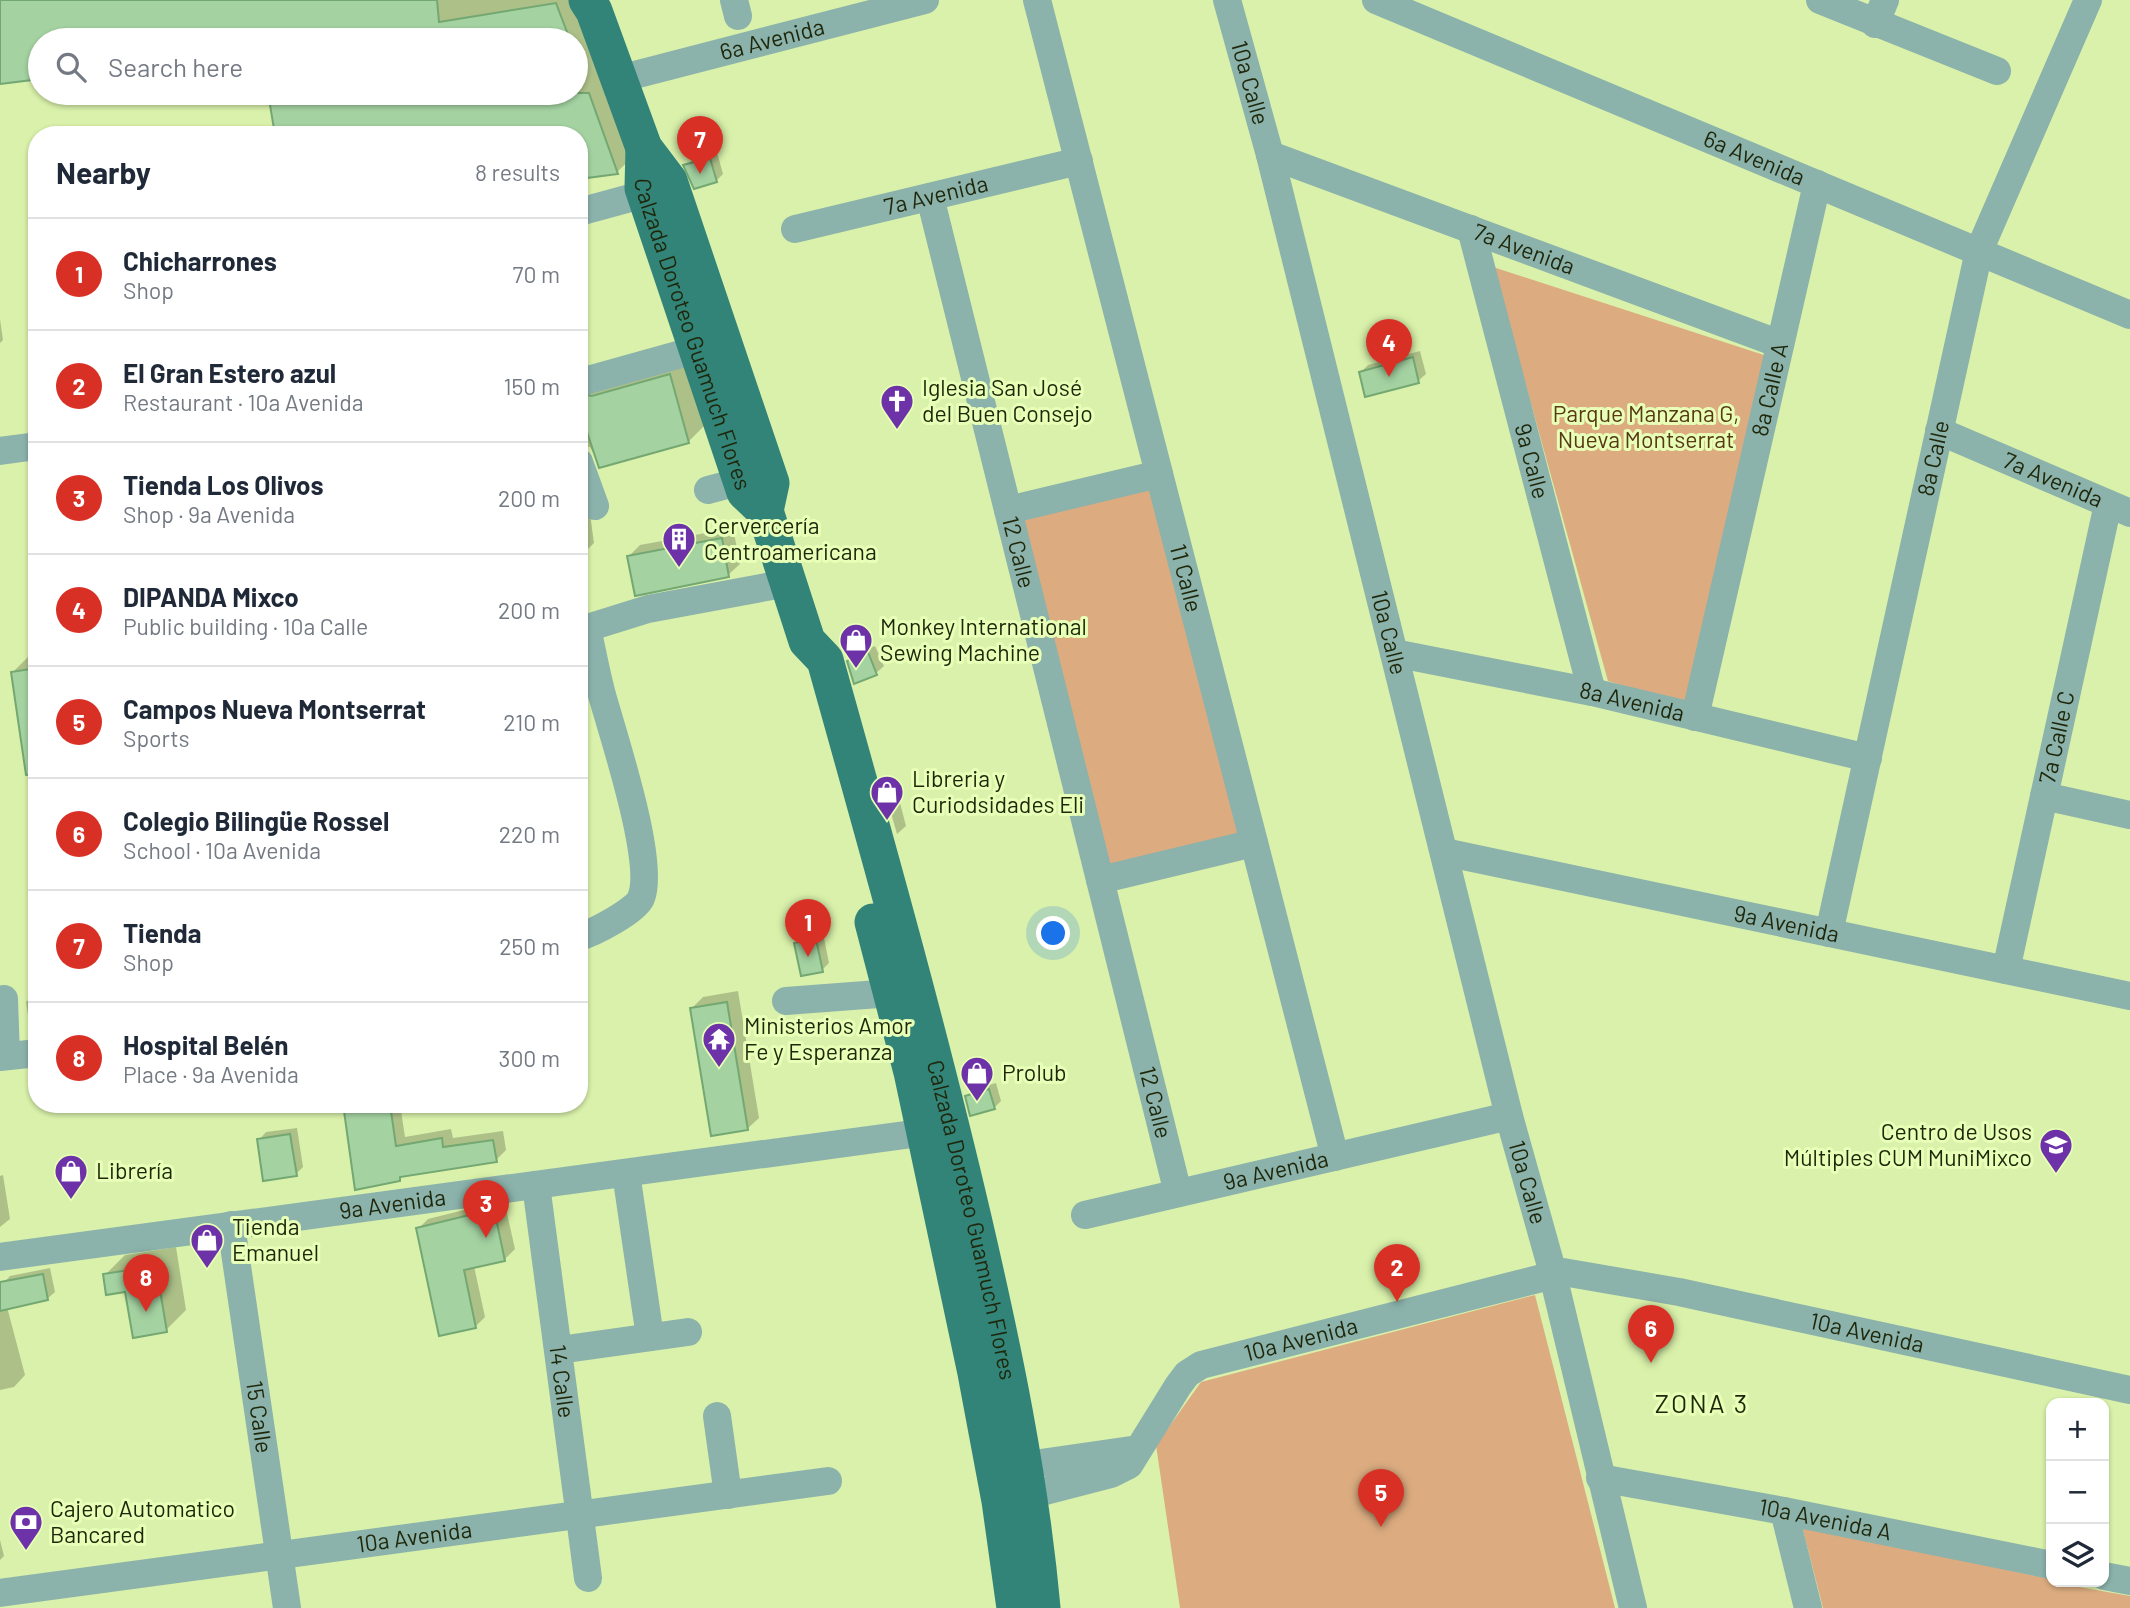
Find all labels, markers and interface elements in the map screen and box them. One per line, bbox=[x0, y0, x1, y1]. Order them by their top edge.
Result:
street label: 6a Avenida bbox=[716, 12, 827, 65]
search box bbox=[28, 28, 588, 105]
street label: 10a Calle bbox=[1226, 37, 1276, 128]
icon: search bbox=[52, 48, 90, 86]
text: Search here bbox=[108, 51, 243, 82]
pin: 7 bbox=[677, 116, 723, 174]
street label: 6a Avenida bbox=[1700, 124, 1809, 191]
text: Nearby bbox=[56, 154, 151, 190]
text: 8 results bbox=[475, 158, 560, 186]
street label: 7a Avenida bbox=[881, 168, 991, 220]
street label: Calzada Doroteo Guamuch Flores bbox=[630, 178, 758, 493]
street label: 7a Avenida bbox=[1470, 217, 1579, 280]
text: Chicharrones bbox=[123, 245, 277, 276]
text: 1 bbox=[75, 260, 83, 288]
text: 70 m bbox=[513, 260, 560, 288]
text: Shop bbox=[123, 276, 174, 304]
pin: 4 bbox=[1366, 319, 1412, 377]
street label: 8a Calle A bbox=[1745, 340, 1793, 439]
text: El Gran Estero azul bbox=[123, 357, 336, 388]
text: 2 bbox=[73, 372, 85, 400]
text: 150 m bbox=[504, 372, 560, 400]
place label: Iglesia San José del Buen Consejo bbox=[922, 373, 1093, 427]
church icon: Iglesia San José del Buen Consejo bbox=[878, 382, 916, 431]
text: Restaurant · 10a Avenida bbox=[123, 388, 364, 416]
park label: Parque Manzana G, Nueva Montserrat bbox=[1553, 399, 1739, 453]
street label: 8a Calle bbox=[1910, 418, 1954, 499]
street label: 9a Calle bbox=[1509, 420, 1556, 502]
street label: 7a Avenida bbox=[1999, 445, 2108, 513]
text: Tienda Los Olivos bbox=[123, 469, 324, 500]
text: 3 bbox=[73, 484, 85, 512]
text: 200 m bbox=[498, 484, 560, 512]
text: Shop · 9a Avenida bbox=[123, 500, 295, 528]
place label: Cervercería Centroamericana bbox=[704, 511, 877, 565]
street label: 12 Calle bbox=[997, 513, 1042, 591]
building icon: Cervercería Centroamericana bbox=[660, 520, 698, 569]
street label: 11 Calle bbox=[1165, 541, 1209, 615]
text: DIPANDA Mixco bbox=[123, 581, 299, 612]
street label: 10a Calle bbox=[1366, 587, 1414, 677]
text: 4 bbox=[72, 596, 86, 624]
text: 200 m bbox=[498, 596, 560, 624]
text: Public building · 10a Calle bbox=[123, 612, 368, 640]
place label: Monkey International Sewing Machine bbox=[880, 612, 1087, 666]
shop icon: Monkey International Sewing Machine bbox=[837, 621, 875, 670]
street label: 8a Avenida bbox=[1577, 675, 1688, 727]
street label: 7a Calle C bbox=[2032, 688, 2080, 786]
text: Campos Nueva Montserrat bbox=[123, 693, 426, 724]
text: 5 bbox=[73, 708, 85, 736]
text: 210 m bbox=[503, 708, 560, 736]
text: Sports bbox=[123, 724, 190, 752]
place label: Libreria y Curiodsidades Eli bbox=[912, 764, 1084, 818]
shop icon: Libreria y Curiodsidades Eli bbox=[868, 773, 906, 822]
text: Colegio Bilingüe Rossel bbox=[123, 805, 389, 836]
text: 6 bbox=[73, 820, 85, 848]
text: 220 m bbox=[499, 820, 560, 848]
text: School · 10a Avenida bbox=[123, 836, 321, 864]
street label: 9a Avenida bbox=[1731, 898, 1842, 948]
pin: 1 bbox=[785, 899, 831, 957]
your location bbox=[1036, 916, 1070, 950]
text: Tienda bbox=[123, 917, 201, 948]
text: 7 bbox=[73, 932, 85, 960]
text: 250 m bbox=[499, 932, 560, 960]
text: Shop bbox=[123, 948, 174, 976]
place label: Ministerios Amor Fe y Esperanza bbox=[744, 1011, 913, 1065]
temple icon: Ministerios Amor Fe y Esperanza bbox=[700, 1020, 738, 1069]
text: Hospital Belén bbox=[123, 1029, 288, 1060]
text: 8 bbox=[73, 1044, 85, 1072]
text: 300 m bbox=[499, 1044, 560, 1072]
shop icon: Prolub bbox=[958, 1054, 996, 1103]
street label: Calzada Doroteo Guamuch Flores bbox=[922, 1057, 1023, 1382]
place label: Prolub bbox=[1002, 1058, 1067, 1086]
text: Place · 9a Avenida bbox=[123, 1060, 299, 1088]
street label: 12 Calle bbox=[1134, 1063, 1179, 1141]
place label: Centro de Usos Múltiples CUM MuniMixco bbox=[1784, 1117, 2032, 1171]
school or university icon: Centro de Usos Múltiples CUM MuniMixco bbox=[2037, 1126, 2075, 1175]
street label: 10a Calle bbox=[1503, 1137, 1554, 1227]
street label: 9a Avenida bbox=[1220, 1144, 1331, 1195]
shop icon: Librería bbox=[52, 1152, 90, 1201]
place label: Librería bbox=[96, 1156, 173, 1184]
pin: 3 bbox=[463, 1180, 509, 1238]
street label: 9a Avenida bbox=[337, 1182, 447, 1224]
place label: Tienda Emanuel bbox=[232, 1212, 319, 1266]
shop icon: Tienda Emanuel bbox=[188, 1221, 226, 1270]
pin: 2 bbox=[1374, 1244, 1420, 1302]
pin: 8 bbox=[123, 1254, 169, 1312]
pin: 6 bbox=[1628, 1305, 1674, 1363]
street label: 10a Avenida bbox=[1807, 1306, 1927, 1358]
street label: 10a Avenida bbox=[1241, 1311, 1360, 1367]
street label: 14 Calle bbox=[544, 1343, 582, 1420]
street label: 15 Calle bbox=[241, 1379, 279, 1455]
district label: ZONA 3 bbox=[1655, 1387, 1749, 1418]
map controls bbox=[2046, 1398, 2109, 1587]
button: + bbox=[2046, 1398, 2109, 1461]
button: − bbox=[2046, 1461, 2109, 1524]
pin: 5 bbox=[1358, 1469, 1404, 1527]
street label: 10a Avenida A bbox=[1757, 1492, 1894, 1545]
place label: Cajero Automatico Bancared bbox=[50, 1494, 235, 1548]
bank icon: Cajero Automatico Bancared bbox=[7, 1503, 45, 1552]
street label: 10a Avenida bbox=[355, 1514, 474, 1558]
button: layers bbox=[2046, 1524, 2109, 1587]

